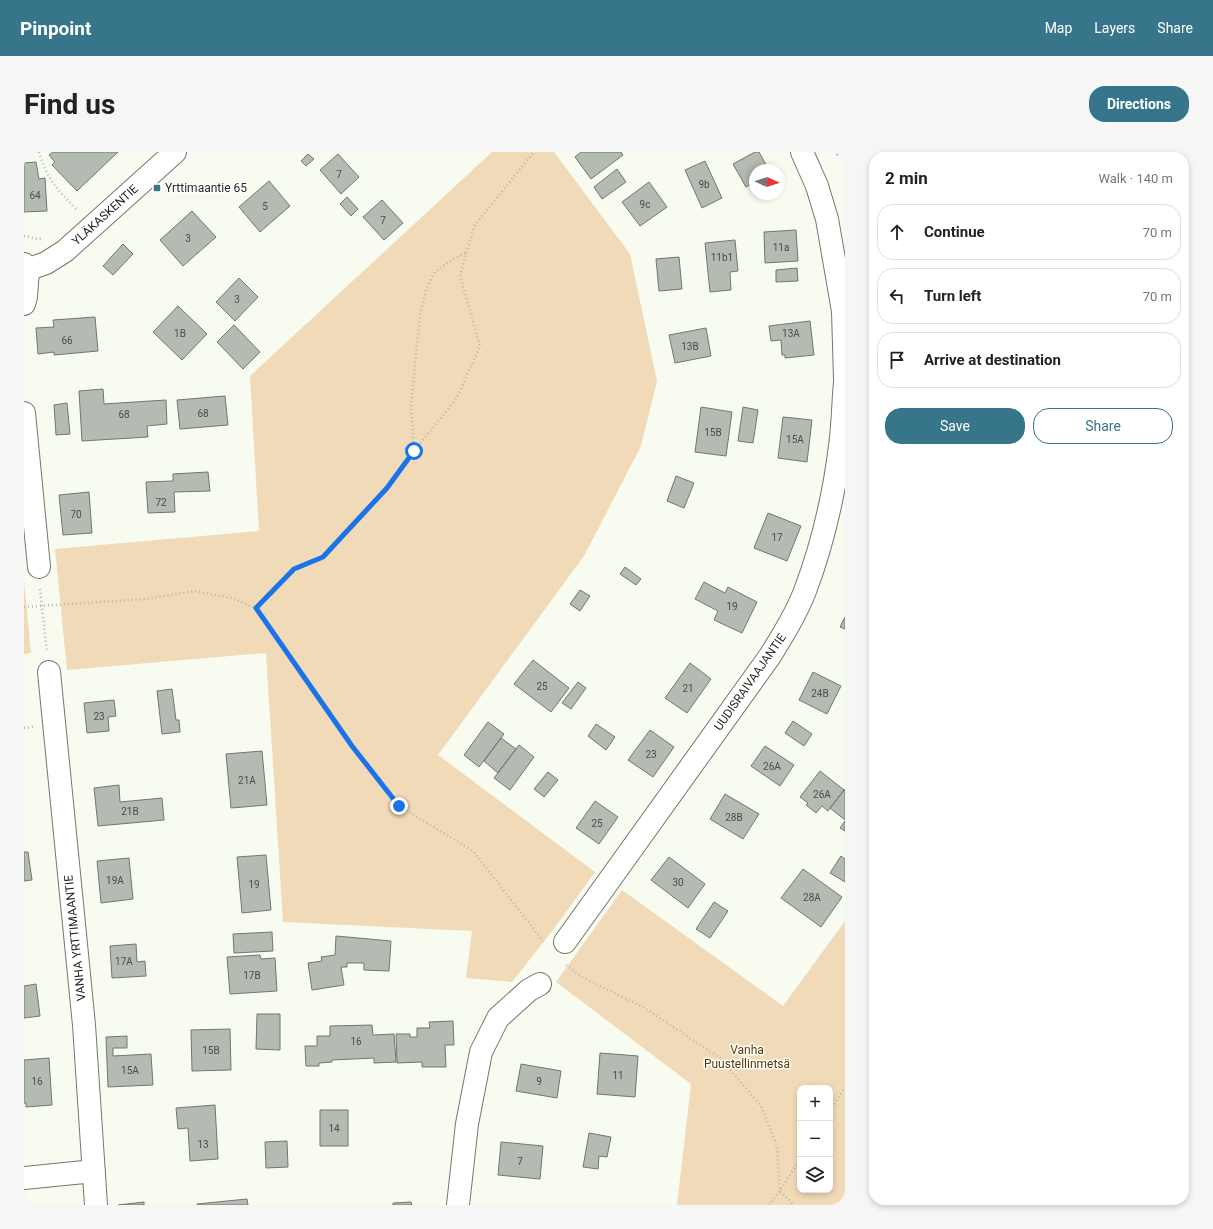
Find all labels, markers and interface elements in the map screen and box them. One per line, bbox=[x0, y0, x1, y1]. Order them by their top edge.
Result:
text: Pinpoint bbox=[20, 17, 91, 40]
text: Map bbox=[1045, 20, 1072, 36]
text: Layers bbox=[1094, 20, 1135, 36]
text: Share bbox=[1157, 20, 1193, 36]
button: Directions bbox=[1089, 86, 1189, 122]
text: Find us bbox=[24, 88, 115, 121]
north arrow bbox=[749, 164, 785, 200]
text: 2 min bbox=[885, 168, 928, 188]
house number: 7 bbox=[336, 169, 342, 180]
text: Walk · 140 m bbox=[1098, 171, 1173, 186]
house number: 9b bbox=[698, 179, 710, 190]
street label: YLÄKASKENTIE bbox=[68, 181, 141, 248]
place label: Yrttimaantie 65 bbox=[165, 181, 247, 195]
marker: Yrttimaantie 65 bbox=[152, 183, 162, 193]
house number: 64 bbox=[29, 190, 41, 201]
house number: 9c bbox=[640, 199, 650, 210]
house number: 5 bbox=[262, 201, 268, 212]
house number: 7 bbox=[380, 215, 386, 226]
icon: ahead bbox=[886, 221, 908, 243]
text: Continue bbox=[924, 223, 985, 241]
text: 70 m bbox=[1143, 225, 1172, 240]
house number: 3 bbox=[185, 233, 191, 244]
house number: 11a bbox=[773, 242, 789, 253]
house number: 11b1 bbox=[711, 252, 733, 263]
icon: left bbox=[886, 285, 908, 307]
text: Turn left bbox=[924, 287, 981, 305]
text: 70 m bbox=[1143, 289, 1172, 304]
house number: 3 bbox=[234, 294, 240, 305]
house number: 1B bbox=[174, 328, 186, 339]
house number: 13A bbox=[782, 328, 800, 339]
house number: 66 bbox=[61, 335, 73, 346]
house number: 13B bbox=[681, 341, 699, 352]
icon: arrive bbox=[886, 349, 908, 371]
text: Arrive at destination bbox=[924, 351, 1061, 369]
house number: 68 bbox=[197, 408, 209, 419]
button: Save bbox=[885, 408, 1025, 444]
button: Share bbox=[1033, 408, 1173, 444]
house number: 68 bbox=[118, 409, 130, 420]
house number: 15B bbox=[704, 427, 722, 438]
house number: 15A bbox=[786, 434, 804, 445]
route start bbox=[405, 442, 423, 460]
house number: 72 bbox=[155, 497, 167, 508]
house number: 70 bbox=[70, 509, 82, 520]
house number: 17 bbox=[771, 532, 783, 543]
house number: 19 bbox=[726, 601, 738, 612]
street label: UUDISRAIVAAJANTIE bbox=[711, 631, 789, 733]
house number: 25 bbox=[536, 681, 548, 692]
house number: 21 bbox=[682, 683, 694, 694]
house number: 24B bbox=[811, 688, 829, 699]
house number: 23 bbox=[93, 711, 105, 722]
house number: 23 bbox=[645, 749, 657, 760]
house number: 26A bbox=[763, 761, 781, 772]
house number: 21A bbox=[238, 775, 256, 786]
house number: 26A bbox=[813, 789, 831, 800]
route end bbox=[390, 797, 408, 815]
house number: 21B bbox=[121, 806, 139, 817]
house number: 28B bbox=[725, 812, 743, 823]
house number: 25 bbox=[591, 818, 603, 829]
street label: VANHA YRTTIMAANTIE bbox=[61, 874, 89, 1002]
house number: 19A bbox=[106, 875, 124, 886]
house number: 30 bbox=[672, 877, 684, 888]
house number: 19 bbox=[248, 879, 260, 890]
house number: 28A bbox=[803, 892, 821, 903]
house number: 17A bbox=[115, 956, 133, 967]
house number: 17B bbox=[243, 970, 261, 981]
house number: 16 bbox=[350, 1036, 362, 1047]
park label: Vanha Puustellinmetsä bbox=[704, 1043, 790, 1071]
house number: 15B bbox=[202, 1045, 220, 1056]
house number: 15A bbox=[121, 1065, 139, 1076]
house number: 11 bbox=[612, 1070, 624, 1081]
house number: 16 bbox=[31, 1076, 43, 1087]
house number: 9 bbox=[536, 1076, 542, 1087]
map controls bbox=[797, 1085, 833, 1193]
button: + bbox=[797, 1085, 833, 1121]
button: − bbox=[797, 1121, 833, 1157]
house number: 14 bbox=[328, 1123, 340, 1134]
house number: 13 bbox=[197, 1139, 209, 1150]
house number: 7 bbox=[517, 1156, 523, 1167]
button: layers bbox=[797, 1157, 833, 1193]

